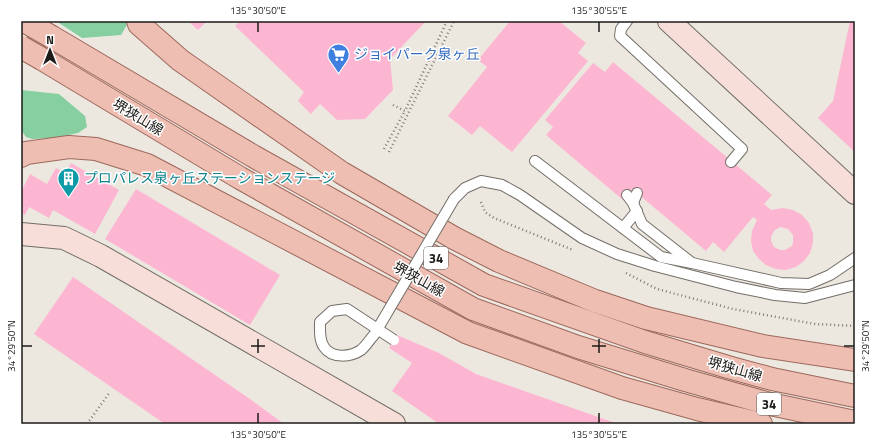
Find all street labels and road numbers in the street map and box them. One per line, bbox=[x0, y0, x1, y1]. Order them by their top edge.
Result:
street label: 堺狭山線 bbox=[109, 93, 168, 140]
road number: 34 bbox=[424, 247, 448, 269]
street label: 堺狭山線 bbox=[390, 256, 449, 301]
street label: 堺狭山線 bbox=[705, 351, 765, 386]
road number: 34 bbox=[757, 393, 781, 415]

